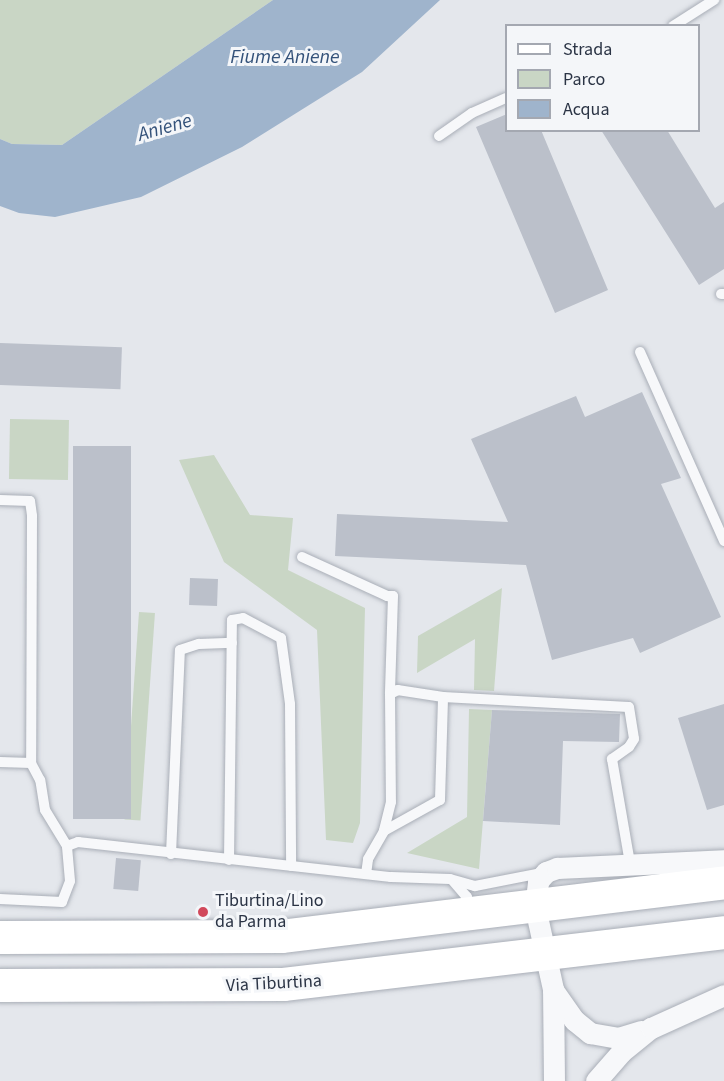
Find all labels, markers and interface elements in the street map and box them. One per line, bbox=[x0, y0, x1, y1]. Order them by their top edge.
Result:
legend bbox=[505, 24, 700, 132]
text: Strada bbox=[563, 37, 612, 62]
water label: Fiume Aniene bbox=[230, 45, 340, 69]
text: Parco bbox=[563, 67, 605, 92]
text: Acqua bbox=[563, 97, 609, 122]
water label: Aniene bbox=[135, 109, 195, 147]
place label: Tiburtina/Lino da Parma bbox=[215, 891, 324, 934]
marker: Tiburtina/Lino da Parma bbox=[196, 905, 210, 919]
street label: Via Tiburtina bbox=[226, 971, 322, 997]

